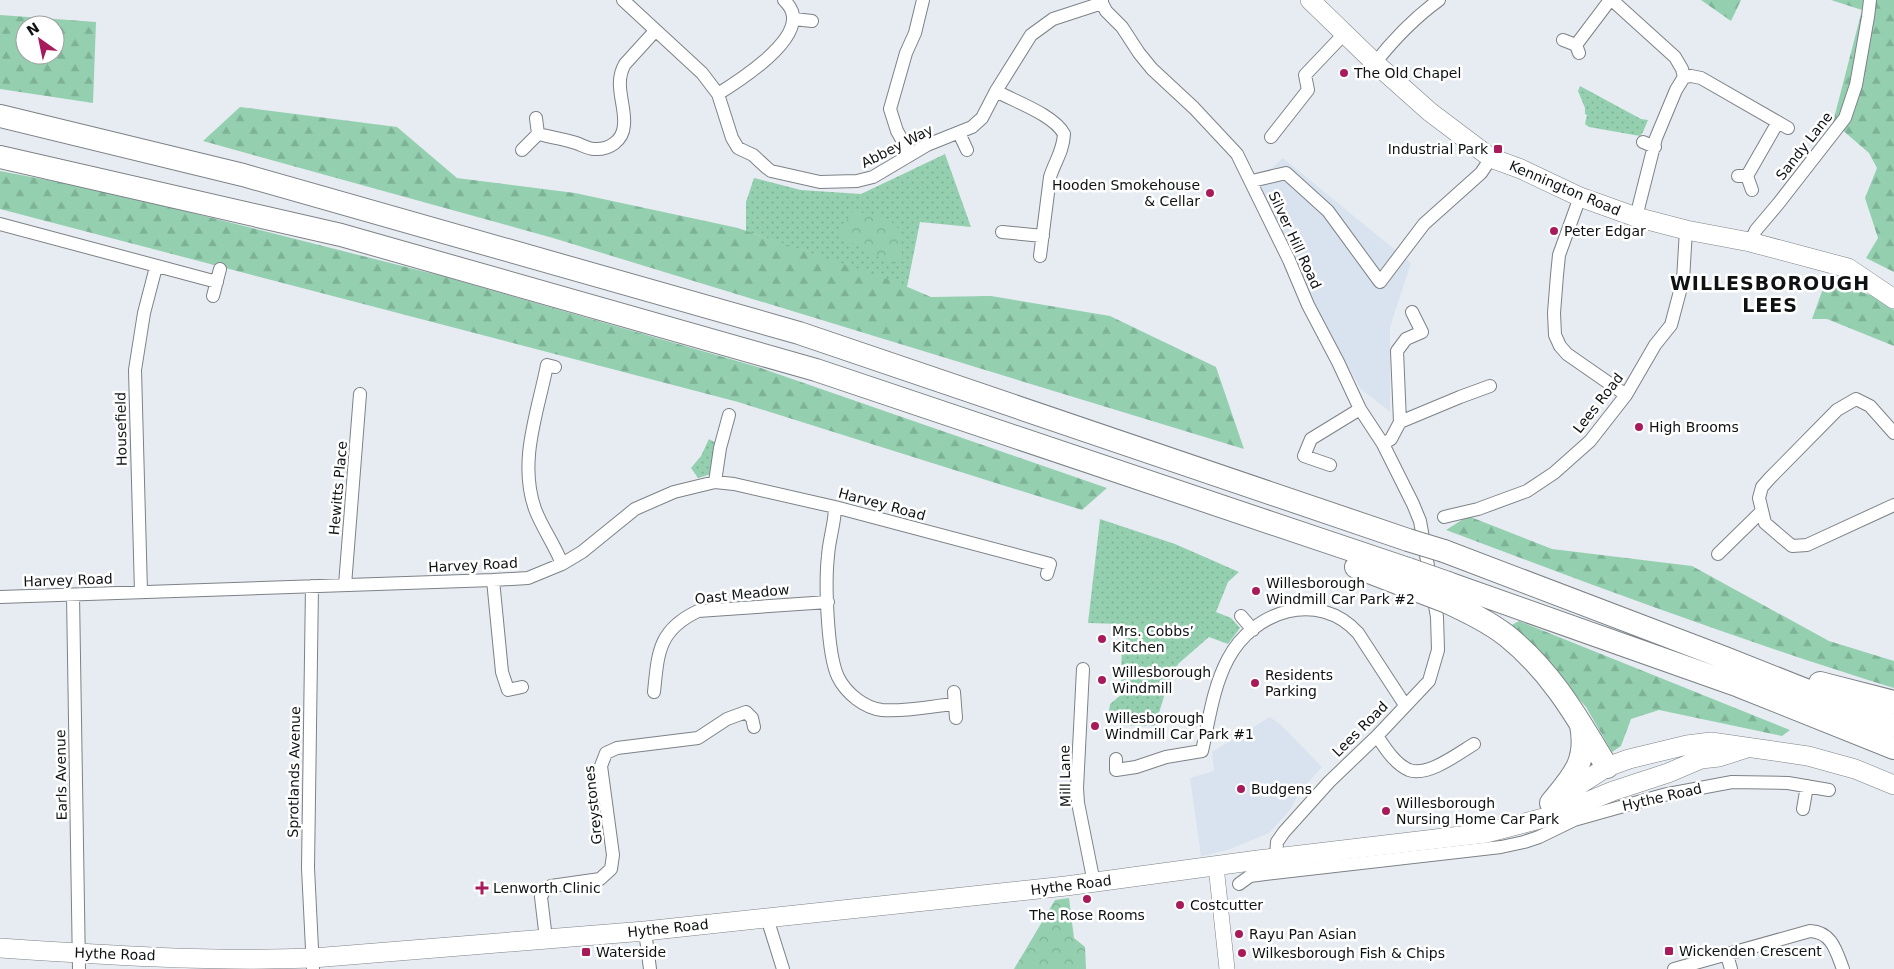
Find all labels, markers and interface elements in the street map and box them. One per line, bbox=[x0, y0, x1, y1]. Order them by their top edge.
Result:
north arrow bbox=[15, 15, 65, 65]
text: N bbox=[24, 19, 42, 39]
place label: The Old Chapel bbox=[1353, 65, 1461, 81]
marker: The Old Chapel bbox=[1338, 67, 1350, 79]
street label: Sandy Lane bbox=[1773, 109, 1835, 183]
street label: Abbey Way bbox=[858, 121, 936, 171]
place label: Industrial Park bbox=[1388, 141, 1489, 157]
marker: Industrial Park bbox=[1492, 143, 1504, 155]
street label: Kennington Road bbox=[1507, 157, 1623, 219]
place label: Hooden Smokehouse & Cellar bbox=[1052, 177, 1200, 209]
marker: Hooden Smokehouse & Cellar bbox=[1204, 187, 1216, 199]
street label: Silver Hill Road bbox=[1265, 189, 1325, 291]
place label: Peter Edgar bbox=[1564, 223, 1646, 239]
marker: Peter Edgar bbox=[1548, 225, 1560, 237]
district label: WILLESBOROUGH LEES bbox=[1670, 272, 1870, 316]
street label: Lees Road bbox=[1570, 370, 1626, 436]
street label: Housefield bbox=[112, 392, 130, 466]
place label: High Brooms bbox=[1649, 419, 1739, 435]
marker: High Brooms bbox=[1633, 421, 1645, 433]
street label: Hewitts Place bbox=[326, 440, 350, 536]
street label: Harvey Road bbox=[837, 485, 927, 523]
street label: Harvey Road bbox=[428, 555, 518, 575]
street label: Harvey Road bbox=[23, 570, 113, 590]
place label: Willesborough Windmill Car Park #2 bbox=[1266, 575, 1415, 607]
street label: Oast Meadow bbox=[694, 581, 790, 607]
marker: Willesborough Windmill Car Park #2 bbox=[1250, 585, 1262, 597]
place label: Mrs. Cobbs’ Kitchen bbox=[1112, 623, 1194, 655]
marker: Mrs. Cobbs’ Kitchen bbox=[1096, 633, 1108, 645]
place label: Willesborough Windmill bbox=[1112, 664, 1211, 696]
place label: Residents Parking bbox=[1265, 667, 1333, 699]
marker: Willesborough Windmill bbox=[1096, 674, 1108, 686]
marker: Residents Parking bbox=[1249, 677, 1261, 689]
street label: Lees Road bbox=[1329, 698, 1391, 760]
street label: Sprotlands Avenue bbox=[285, 706, 303, 838]
place label: Willesborough Windmill Car Park #1 bbox=[1105, 710, 1254, 742]
marker: Willesborough Windmill Car Park #1 bbox=[1089, 720, 1101, 732]
street label: Earls Avenue bbox=[52, 729, 70, 821]
street label: Mill Lane bbox=[1056, 745, 1074, 807]
street label: Greystones bbox=[581, 765, 605, 845]
street label: Hythe Road bbox=[1621, 780, 1703, 814]
place label: Budgens bbox=[1251, 781, 1312, 797]
marker: Budgens bbox=[1235, 783, 1247, 795]
place label: Willesborough Nursing Home Car Park bbox=[1396, 795, 1560, 827]
marker: Willesborough Nursing Home Car Park bbox=[1380, 805, 1392, 817]
street label: Hythe Road bbox=[1030, 872, 1112, 898]
place label: Lenworth Clinic bbox=[493, 880, 601, 896]
marker: Lenworth Clinic bbox=[475, 881, 489, 895]
marker: The Rose Rooms bbox=[1081, 893, 1093, 905]
place label: Costcutter bbox=[1190, 897, 1263, 913]
marker: Costcutter bbox=[1174, 899, 1186, 911]
place label: The Rose Rooms bbox=[1028, 907, 1145, 923]
street label: Hythe Road bbox=[627, 916, 709, 940]
place label: Rayu Pan Asian bbox=[1249, 926, 1357, 942]
marker: Rayu Pan Asian bbox=[1233, 928, 1245, 940]
place label: Wickenden Crescent bbox=[1679, 943, 1822, 959]
place label: Waterside bbox=[596, 944, 666, 960]
street label: Hythe Road bbox=[74, 945, 156, 963]
place label: Wilkesborough Fish & Chips bbox=[1252, 945, 1445, 961]
marker: Wickenden Crescent bbox=[1663, 945, 1675, 957]
marker: Waterside bbox=[580, 946, 592, 958]
marker: Wilkesborough Fish & Chips bbox=[1236, 947, 1248, 959]

